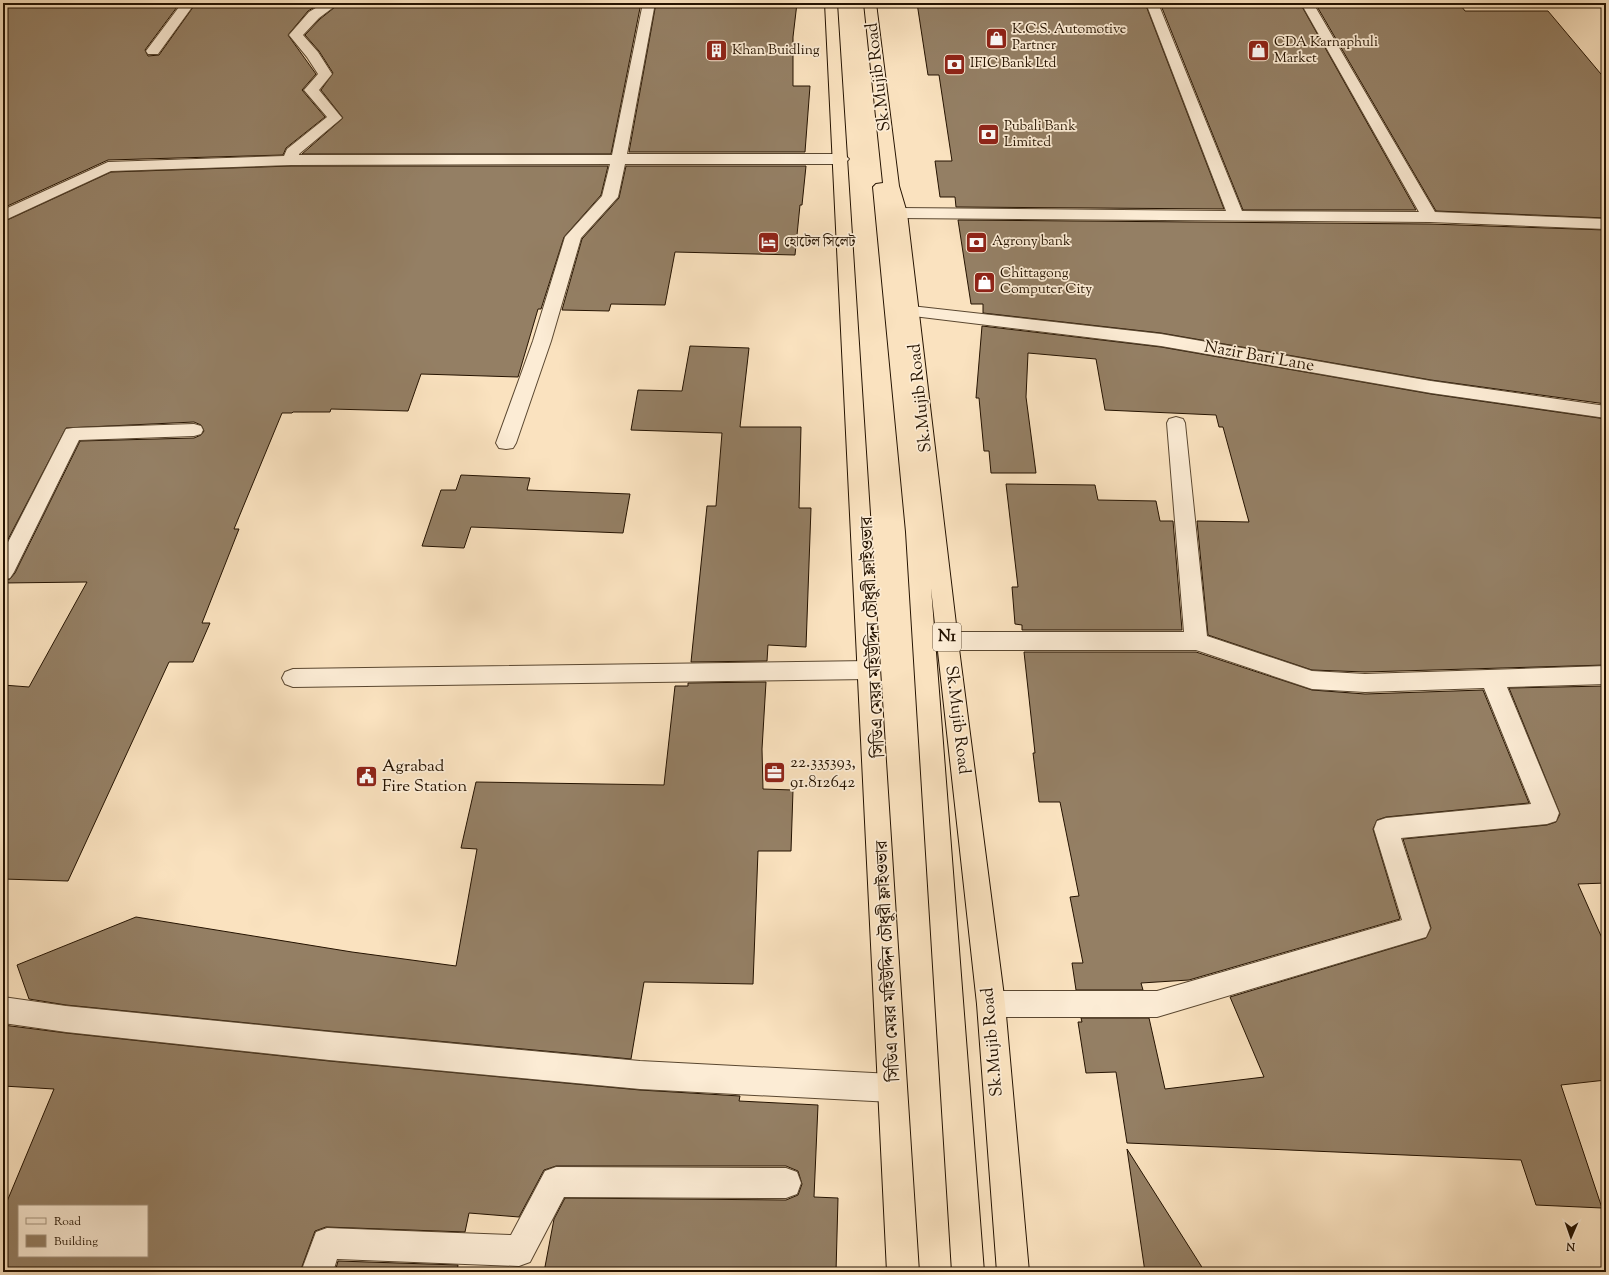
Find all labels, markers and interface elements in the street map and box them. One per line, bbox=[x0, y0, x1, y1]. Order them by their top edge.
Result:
place label: K.C.S. Automotive Partner bbox=[1012, 20, 1126, 56]
street label: Sk.Mujib Road bbox=[860, 21, 898, 133]
shop icon: K.C.S. Automotive Partner bbox=[984, 25, 1010, 51]
place label: CDA Karnaphuli Market bbox=[1274, 33, 1378, 69]
building icon: Khan Buidling bbox=[703, 38, 729, 64]
shop icon: CDA Karnaphuli Market bbox=[1246, 38, 1272, 64]
place label: Khan Buidling bbox=[732, 41, 820, 61]
bank icon: IFIC Bank Ltd bbox=[942, 51, 968, 77]
place label: IFIC Bank Ltd bbox=[970, 54, 1057, 74]
place label: Pubali Bank Limited bbox=[1004, 117, 1076, 153]
bank icon: Pubali Bank Limited bbox=[975, 122, 1001, 148]
bank icon: Agrony bank bbox=[963, 229, 989, 255]
hotel icon: হোটেল সিলেট bbox=[755, 230, 781, 256]
place label: Agrony bank bbox=[992, 232, 1071, 252]
place label: হোটেল সিলেট bbox=[784, 233, 857, 253]
place label: Chittagong Computer City bbox=[1000, 264, 1092, 300]
shop icon: Chittagong Computer City bbox=[972, 269, 998, 295]
street label: Nazir Bari Lane bbox=[1202, 336, 1316, 379]
street label: Sk.Mujib Road bbox=[903, 342, 939, 454]
street label: সিডিএ মেয়র মহিউদ্দিন চৌধুরী ফ্লাইওভার bbox=[855, 515, 892, 759]
road number: N1 bbox=[933, 623, 961, 651]
street label: Sk.Mujib Road bbox=[938, 664, 976, 776]
place label: 22.335393, 91.812642 bbox=[790, 751, 856, 795]
place label: Agrabad Fire Station bbox=[382, 755, 467, 799]
office icon: 22.335393, 91.812642 bbox=[762, 760, 788, 786]
public building icon: Agrabad Fire Station bbox=[353, 764, 379, 790]
street label: সিডিএ মেয়র মহিউদ্দিন চৌধুরী ফ্লাইওভার bbox=[870, 839, 907, 1083]
street label: Sk.Mujib Road bbox=[976, 986, 1010, 1098]
legend bbox=[18, 1205, 148, 1257]
text: Road bbox=[54, 1213, 81, 1231]
north arrow bbox=[1551, 1217, 1591, 1257]
text: Building bbox=[54, 1233, 98, 1251]
text: N bbox=[1566, 1238, 1576, 1254]

